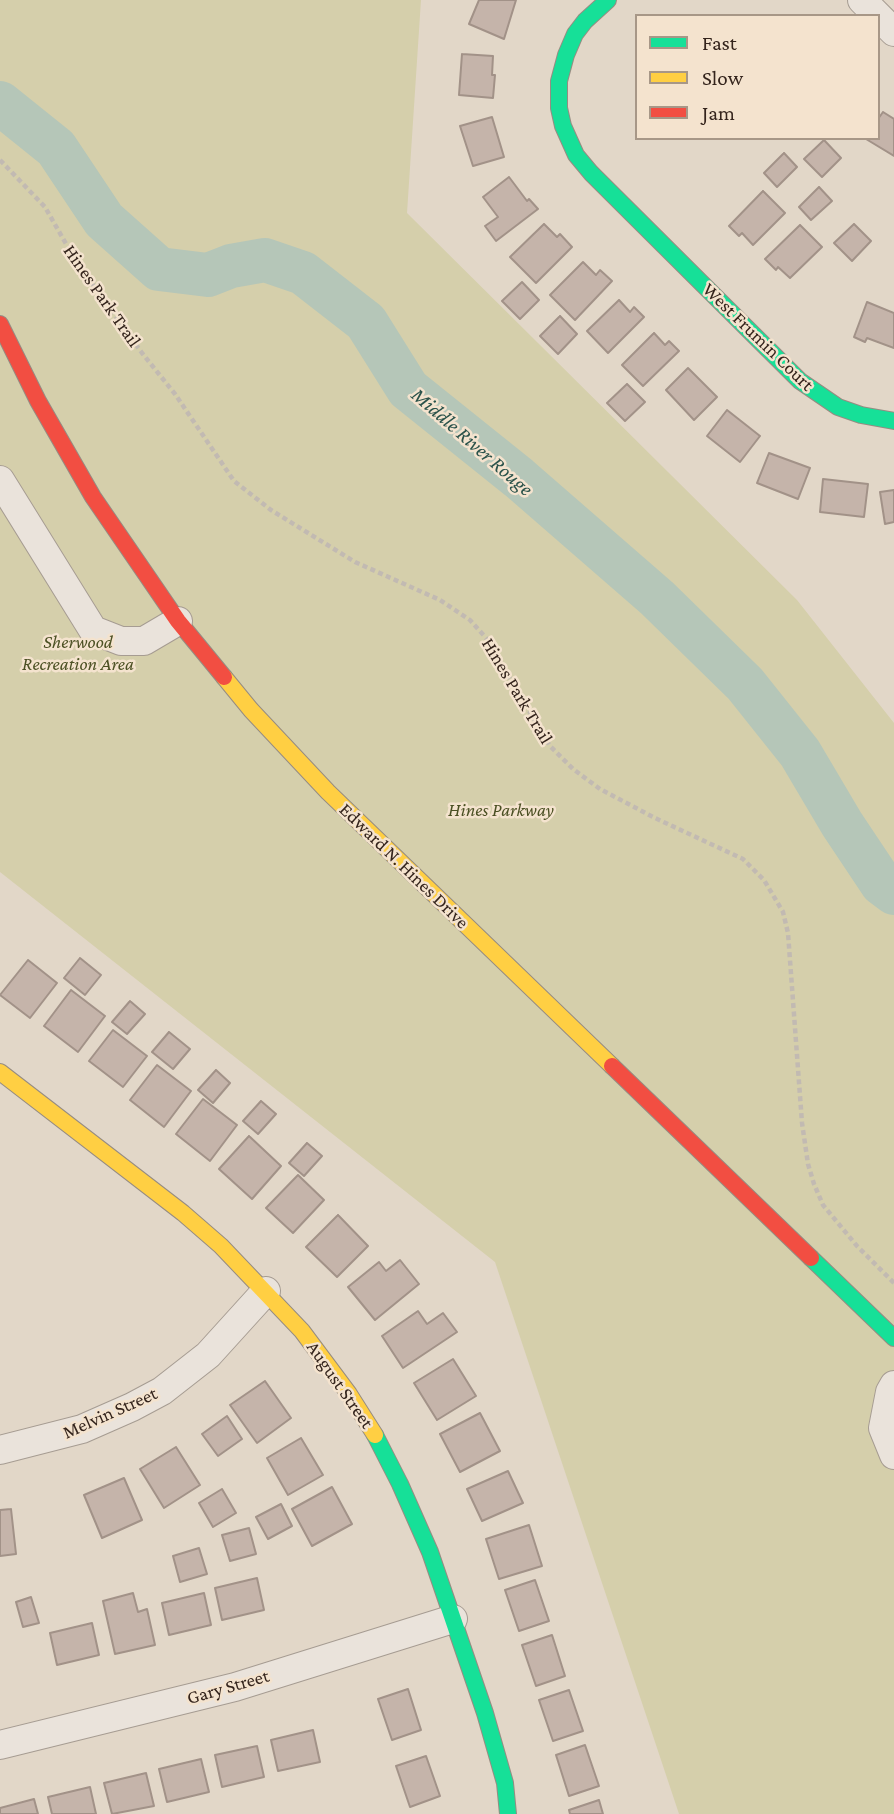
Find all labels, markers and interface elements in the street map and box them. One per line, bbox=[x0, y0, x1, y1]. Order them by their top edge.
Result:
legend bbox=[635, 14, 880, 140]
text: Fast bbox=[702, 31, 737, 55]
text: Slow bbox=[702, 66, 743, 90]
text: Jam bbox=[702, 101, 735, 125]
street label: Hines Park Trail bbox=[58, 240, 146, 352]
street label: West Frumin Court bbox=[698, 278, 818, 396]
water label: Middle River Rouge bbox=[406, 382, 538, 502]
park label: Sherwood Recreation Area bbox=[22, 631, 134, 675]
street label: Hines Park Trail bbox=[476, 634, 558, 748]
street label: Edward N. Hines Drive bbox=[334, 798, 474, 934]
park label: Hines Parkway bbox=[448, 799, 554, 821]
street label: August Street bbox=[301, 1337, 379, 1433]
street label: Melvin Street bbox=[59, 1382, 161, 1444]
street label: Gary Street bbox=[184, 1664, 272, 1710]

